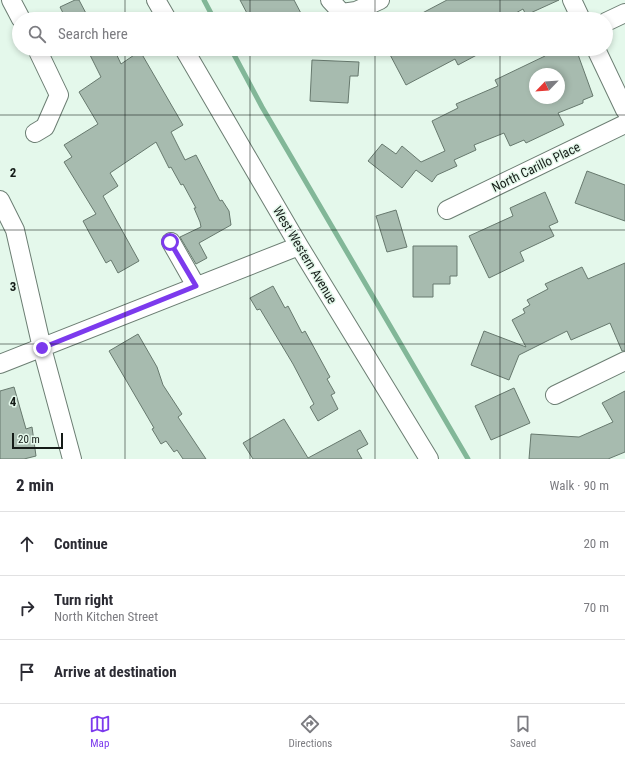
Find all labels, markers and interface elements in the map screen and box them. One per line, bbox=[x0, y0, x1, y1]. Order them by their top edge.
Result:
search box bbox=[12, 12, 613, 56]
icon: search bbox=[26, 23, 48, 45]
text: Search here bbox=[58, 25, 128, 43]
north arrow bbox=[529, 68, 565, 104]
street label: North Carillo Place bbox=[489, 139, 583, 195]
text: 2 bbox=[10, 165, 17, 180]
street label: West Western Avenue bbox=[270, 204, 340, 306]
route start bbox=[161, 233, 179, 251]
text: 3 bbox=[10, 279, 16, 294]
route end bbox=[33, 339, 51, 357]
text: 4 bbox=[10, 394, 17, 409]
scale bar bbox=[12, 431, 63, 450]
text: 20 m bbox=[18, 433, 40, 446]
text: 2 min bbox=[16, 475, 54, 495]
text: Walk · 90 m bbox=[549, 478, 609, 493]
icon: ahead bbox=[16, 533, 38, 555]
text: Continue bbox=[54, 535, 108, 553]
text: 20 m bbox=[583, 536, 609, 551]
text: Turn right bbox=[54, 591, 113, 609]
icon: right bbox=[16, 597, 38, 619]
text: 70 m bbox=[583, 600, 609, 615]
text: North Kitchen Street bbox=[54, 609, 158, 624]
icon: arrive bbox=[16, 661, 38, 683]
text: Arrive at destination bbox=[54, 663, 177, 681]
tab: Map bbox=[89, 713, 111, 750]
tab: Directions bbox=[288, 713, 332, 750]
tab: Saved bbox=[510, 713, 536, 750]

